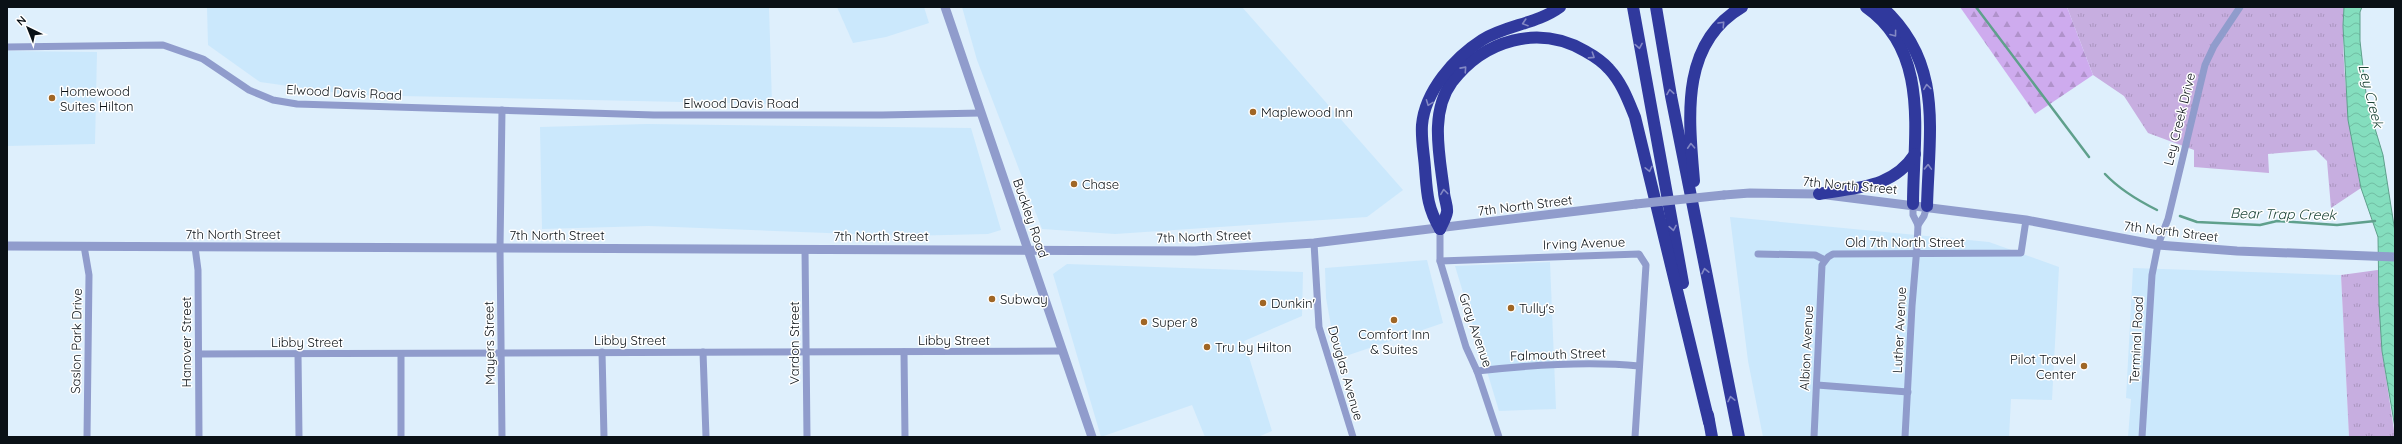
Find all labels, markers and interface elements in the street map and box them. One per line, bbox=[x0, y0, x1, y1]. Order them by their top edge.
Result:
north arrow bbox=[8, 8, 48, 48]
text: N bbox=[13, 13, 29, 29]
one-way arrow bbox=[1521, 18, 1528, 27]
one-way arrow bbox=[1717, 21, 1725, 29]
one-way arrow bbox=[1889, 29, 1896, 36]
one-way arrow bbox=[1634, 42, 1642, 49]
one-way arrow bbox=[1588, 51, 1595, 58]
water label: Ley Creek bbox=[2354, 62, 2388, 131]
one-way arrow bbox=[1459, 66, 1466, 74]
street label: Ley Creek Drive bbox=[2160, 71, 2198, 167]
street label: Elwood Davis Road bbox=[286, 81, 402, 103]
place label: Homewood Suites Hilton bbox=[60, 83, 134, 114]
one-way arrow bbox=[1923, 84, 1932, 90]
one-way arrow bbox=[1666, 89, 1675, 95]
marker: Homewood Suites Hilton bbox=[47, 93, 57, 103]
street label: Elwood Davis Road bbox=[683, 95, 799, 111]
one-way arrow bbox=[1425, 99, 1433, 106]
place label: Maplewood Inn bbox=[1261, 104, 1353, 120]
marker: Maplewood Inn bbox=[1248, 107, 1258, 117]
one-way arrow bbox=[1687, 143, 1696, 149]
one-way arrow bbox=[1924, 164, 1932, 170]
one-way arrow bbox=[1644, 165, 1652, 172]
street label: 7th North Street bbox=[1802, 173, 1898, 197]
street label: Buckley Road bbox=[1010, 176, 1052, 260]
place label: Chase bbox=[1082, 176, 1119, 192]
marker: Chase bbox=[1069, 179, 1079, 189]
one-way arrow bbox=[1440, 189, 1449, 195]
street label: 7th North Street bbox=[1477, 191, 1573, 219]
water label: Bear Trap Creek bbox=[2230, 204, 2338, 224]
street label: 7th North Street bbox=[2123, 217, 2219, 245]
one-way arrow bbox=[1668, 225, 1677, 231]
street label: 7th North Street bbox=[185, 226, 281, 242]
street label: 7th North Street bbox=[1156, 226, 1252, 246]
street label: 7th North Street bbox=[509, 227, 605, 243]
street label: 7th North Street bbox=[833, 228, 929, 244]
street label: Irving Avenue bbox=[1543, 234, 1625, 252]
street label: Old 7th North Street bbox=[1845, 234, 1965, 250]
one-way arrow bbox=[1701, 268, 1710, 275]
street label: Luther Avenue bbox=[1889, 286, 1909, 374]
street label: Saslon Park Drive bbox=[67, 288, 85, 394]
place label: Subway bbox=[1000, 291, 1048, 307]
street label: Gray Avenue bbox=[1456, 291, 1496, 369]
marker: Subway bbox=[987, 294, 997, 304]
place label: Dunkin' bbox=[1271, 295, 1315, 311]
street label: Terminal Road bbox=[2126, 296, 2146, 384]
street label: Hanover Street bbox=[178, 297, 194, 387]
marker: Dunkin' bbox=[1258, 298, 1268, 308]
place label: Tully's bbox=[1519, 300, 1554, 316]
street label: Mayers Street bbox=[480, 301, 498, 385]
street label: Vardon Street bbox=[786, 301, 802, 385]
marker: Tully's bbox=[1506, 303, 1516, 313]
street label: Albion Avenue bbox=[1796, 305, 1816, 391]
place label: Super 8 bbox=[1152, 314, 1198, 330]
marker: Comfort Inn & Suites bbox=[1389, 315, 1399, 325]
marker: Super 8 bbox=[1139, 317, 1149, 327]
street label: Douglas Avenue bbox=[1325, 324, 1367, 422]
place label: Comfort Inn & Suites bbox=[1358, 326, 1430, 357]
street label: Libby Street bbox=[594, 332, 666, 348]
street label: Libby Street bbox=[918, 332, 990, 348]
street label: Libby Street bbox=[271, 334, 343, 350]
place label: Tru by Hilton bbox=[1215, 339, 1292, 355]
marker: Tru by Hilton bbox=[1202, 342, 1212, 352]
street label: Falmouth Street bbox=[1510, 344, 1606, 364]
place label: Pilot Travel Center bbox=[2010, 351, 2076, 382]
marker: Pilot Travel Center bbox=[2079, 361, 2089, 371]
one-way arrow bbox=[1728, 396, 1736, 402]

